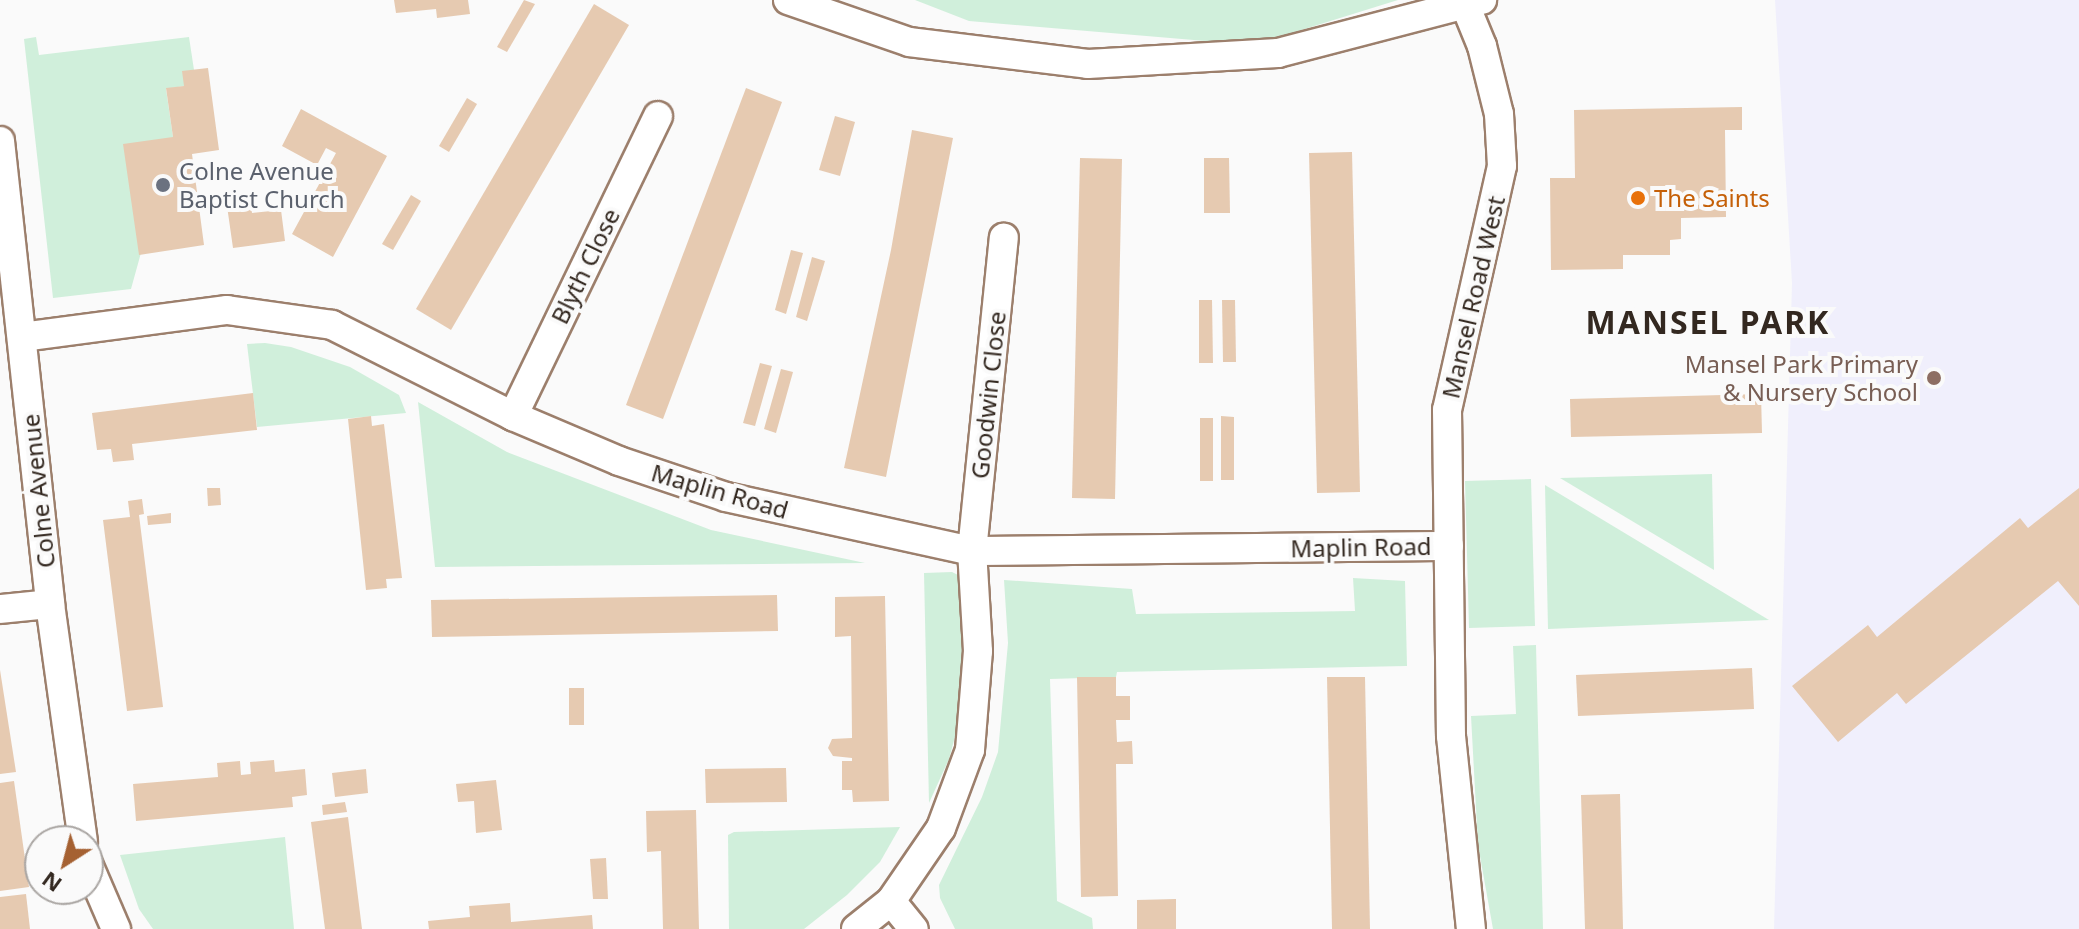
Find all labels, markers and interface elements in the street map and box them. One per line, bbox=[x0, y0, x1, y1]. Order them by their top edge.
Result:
place label: Colne Avenue Baptist Church bbox=[179, 157, 345, 213]
marker: Colne Avenue Baptist Church bbox=[154, 176, 172, 194]
place label: The Saints bbox=[1654, 184, 1770, 212]
marker: The Saints bbox=[1629, 189, 1647, 207]
street label: Mansel Road West bbox=[1436, 193, 1510, 401]
street label: Blyth Close bbox=[545, 204, 625, 328]
district label: MANSEL PARK bbox=[1586, 303, 1830, 341]
street label: Goodwin Close bbox=[965, 310, 1011, 480]
place label: Mansel Park Primary & Nursery School bbox=[1685, 350, 1918, 406]
marker: Mansel Park Primary & Nursery School bbox=[1925, 369, 1943, 387]
street label: Colne Avenue bbox=[16, 413, 60, 569]
street label: Maplin Road bbox=[648, 458, 792, 524]
street label: Maplin Road bbox=[1290, 531, 1432, 563]
north arrow bbox=[24, 825, 104, 905]
text: N bbox=[35, 865, 67, 900]

